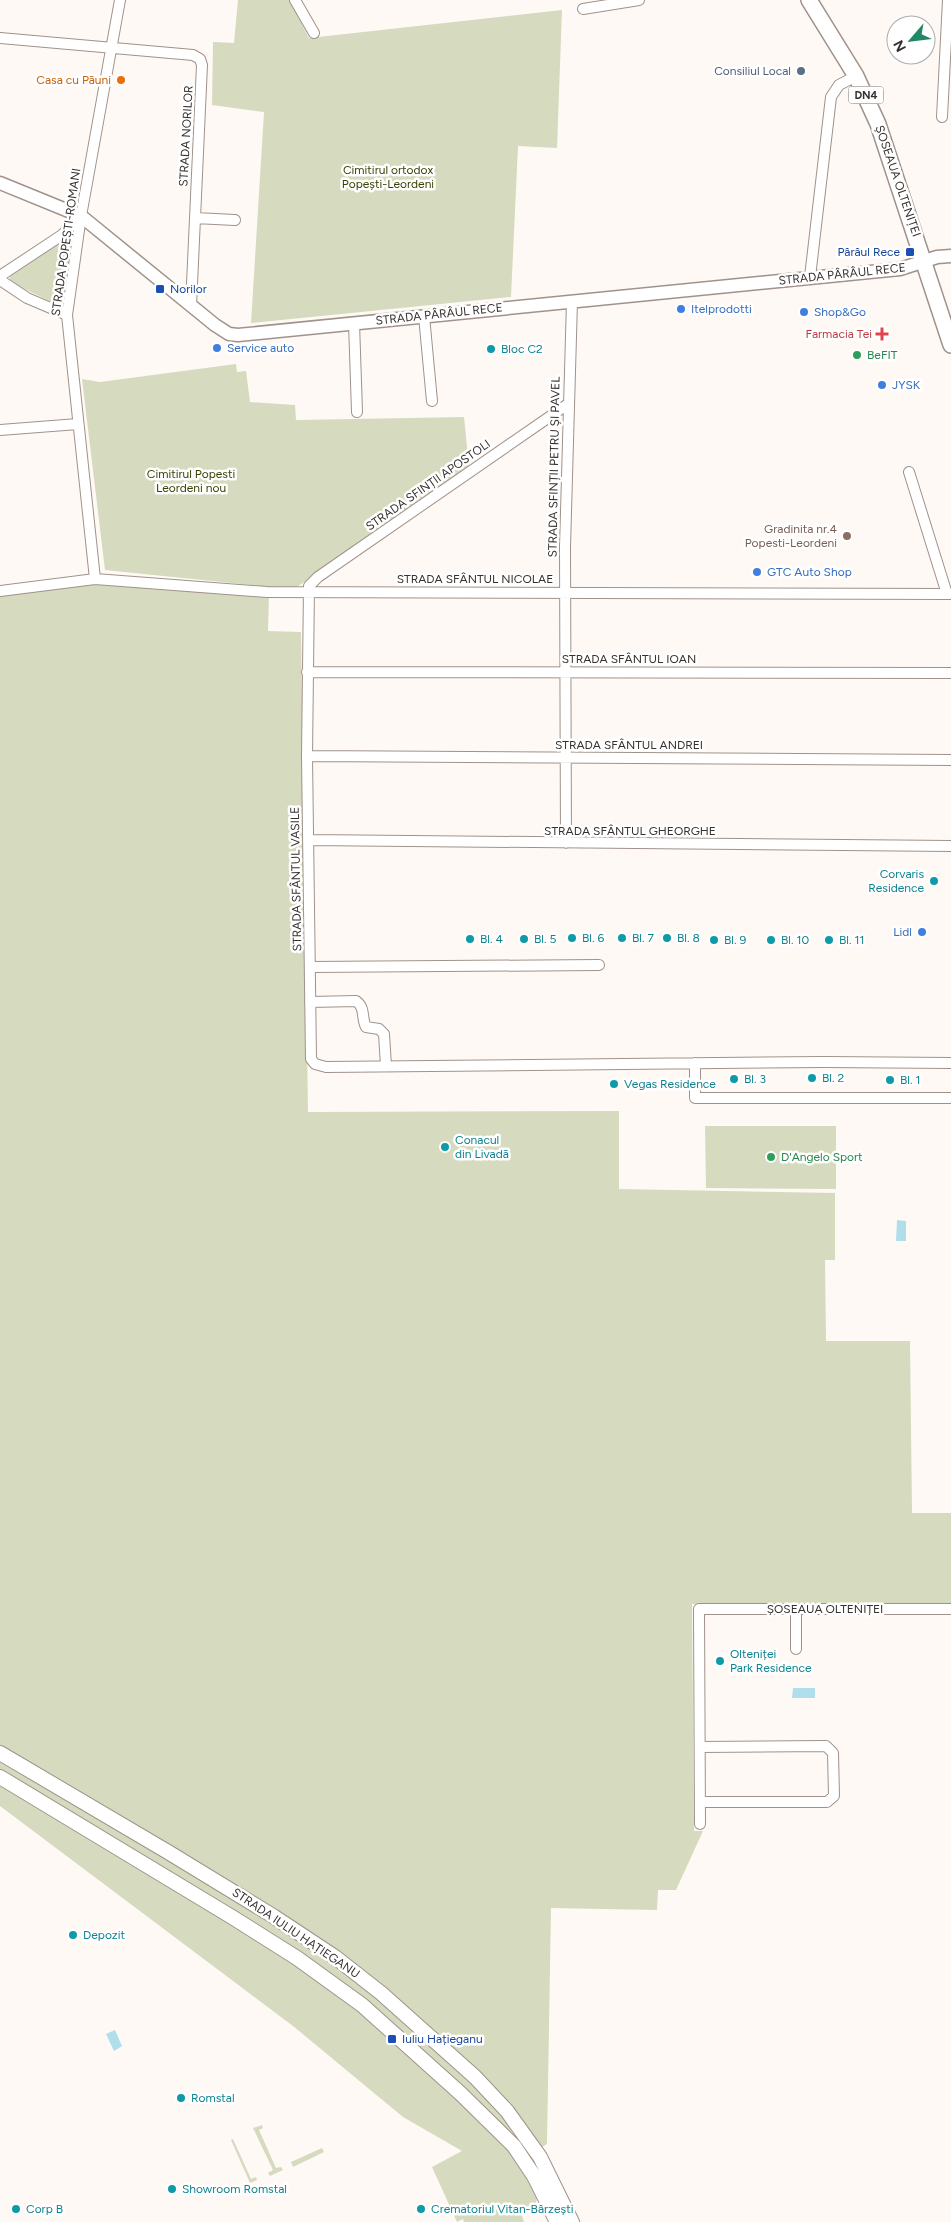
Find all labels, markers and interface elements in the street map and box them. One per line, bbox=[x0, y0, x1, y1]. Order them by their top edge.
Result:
north arrow bbox=[886, 15, 936, 65]
text: N bbox=[890, 37, 910, 55]
place label: Consiliul Local bbox=[714, 64, 791, 78]
marker: Consiliul Local bbox=[795, 65, 807, 77]
place label: Casa cu Păuni bbox=[36, 73, 111, 87]
marker: Casa cu Păuni bbox=[115, 74, 127, 86]
street label: STRADA NORILOR bbox=[176, 85, 196, 187]
road number: DN4 bbox=[848, 86, 884, 104]
street label: ȘOSEAUA OLTENIȚEI bbox=[872, 124, 924, 238]
park label: Cimitirul ortodox Popești-Leordeni bbox=[342, 163, 434, 191]
street label: STRADA POPEȘTI-ROMANI bbox=[49, 167, 83, 317]
place label: Pârâul Rece bbox=[837, 245, 900, 259]
marker: Pârâul Rece bbox=[904, 246, 916, 258]
street label: STRADA PÂRÂUL RECE bbox=[778, 260, 906, 288]
place label: Norilor bbox=[170, 282, 207, 296]
marker: Norilor bbox=[154, 283, 166, 295]
street label: STRADA PÂRÂUL RECE bbox=[375, 300, 503, 328]
place label: Itelprodotti bbox=[691, 302, 752, 316]
marker: Itelprodotti bbox=[675, 303, 687, 315]
place label: Shop&Go bbox=[814, 305, 866, 319]
marker: Shop&Go bbox=[798, 306, 810, 318]
place label: Farmacia Tei bbox=[805, 327, 872, 341]
marker: Farmacia Tei bbox=[876, 328, 888, 340]
place label: Service auto bbox=[227, 341, 294, 355]
marker: Service auto bbox=[211, 342, 223, 354]
place label: Bloc C2 bbox=[501, 342, 543, 356]
marker: Bloc C2 bbox=[485, 343, 497, 355]
place label: BeFIT bbox=[867, 348, 898, 362]
marker: BeFIT bbox=[851, 349, 863, 361]
street label: STRADA SFINȚII PETRU ȘI PAVEL bbox=[545, 376, 563, 558]
place label: JYSK bbox=[892, 378, 921, 392]
marker: JYSK bbox=[876, 379, 888, 391]
street label: STRADA SFINȚII APOSTOLI bbox=[363, 437, 493, 533]
park label: Cimitirul Popesti Leordeni nou bbox=[147, 467, 235, 495]
place label: Gradinita nr.4 Popesti-Leordeni bbox=[745, 522, 838, 550]
marker: Gradinita nr.4 Popesti-Leordeni bbox=[841, 530, 853, 542]
place label: GTC Auto Shop bbox=[767, 565, 852, 579]
marker: GTC Auto Shop bbox=[751, 566, 763, 578]
street label: STRADA SFÂNTUL NICOLAE bbox=[397, 572, 553, 586]
street label: STRADA SFÂNTUL IOAN bbox=[562, 652, 696, 666]
street label: STRADA SFÂNTUL ANDREI bbox=[555, 738, 703, 752]
street label: STRADA SFÂNTUL VASILE bbox=[288, 807, 304, 951]
street label: STRADA SFÂNTUL GHEORGHE bbox=[544, 824, 716, 838]
place label: Corvaris Residence bbox=[868, 867, 924, 895]
marker: Corvaris Residence bbox=[928, 875, 940, 887]
place label: Lidl bbox=[893, 925, 912, 939]
marker: Lidl bbox=[916, 926, 928, 938]
place label: Bl. 6 bbox=[582, 931, 604, 945]
place label: Bl. 7 bbox=[632, 931, 654, 945]
place label: Bl. 8 bbox=[677, 931, 700, 945]
place label: Bl. 4 bbox=[480, 932, 503, 946]
place label: Bl. 5 bbox=[534, 932, 556, 946]
marker: Bl. 6 bbox=[566, 932, 578, 944]
marker: Bl. 7 bbox=[616, 932, 628, 944]
marker: Bl. 8 bbox=[661, 932, 673, 944]
marker: Bl. 4 bbox=[464, 933, 476, 945]
marker: Bl. 5 bbox=[518, 933, 530, 945]
place label: Bl. 9 bbox=[724, 933, 746, 947]
place label: Bl. 10 bbox=[781, 933, 809, 947]
place label: Bl. 11 bbox=[839, 933, 864, 947]
marker: Bl. 9 bbox=[708, 934, 720, 946]
marker: Bl. 10 bbox=[765, 934, 777, 946]
marker: Bl. 11 bbox=[823, 934, 835, 946]
place label: Bl. 2 bbox=[822, 1071, 844, 1085]
place label: Bl. 3 bbox=[744, 1072, 766, 1086]
marker: Bl. 2 bbox=[806, 1072, 818, 1084]
marker: Bl. 3 bbox=[728, 1073, 740, 1085]
place label: Bl. 1 bbox=[900, 1073, 920, 1087]
marker: Bl. 1 bbox=[884, 1074, 896, 1086]
place label: Vegas Residence bbox=[624, 1077, 716, 1091]
marker: Vegas Residence bbox=[608, 1078, 620, 1090]
place label: Conacul din Livadă bbox=[455, 1133, 509, 1161]
marker: Conacul din Livadă bbox=[439, 1141, 451, 1153]
place label: D'Angelo Sport bbox=[781, 1150, 863, 1164]
marker: D'Angelo Sport bbox=[765, 1151, 777, 1163]
street label: ȘOSEAUA OLTENIȚEI bbox=[767, 1602, 883, 1616]
place label: Olteniței Park Residence bbox=[730, 1647, 812, 1675]
marker: Olteniței Park Residence bbox=[714, 1655, 726, 1667]
street label: STRADA IULIU HAȚIEGANU bbox=[230, 1885, 362, 1981]
place label: Depozit bbox=[83, 1928, 126, 1942]
marker: Depozit bbox=[67, 1929, 79, 1941]
place label: Iuliu Hațieganu bbox=[402, 2032, 483, 2046]
marker: Iuliu Hațieganu bbox=[386, 2033, 398, 2045]
place label: Romstal bbox=[191, 2091, 235, 2105]
marker: Romstal bbox=[175, 2092, 187, 2104]
place label: Showroom Romstal bbox=[182, 2182, 287, 2196]
marker: Showroom Romstal bbox=[166, 2183, 178, 2195]
place label: Corp B bbox=[26, 2202, 63, 2216]
place label: Crematoriul Vitan-Bârzești bbox=[431, 2202, 574, 2216]
marker: Corp B bbox=[10, 2203, 22, 2215]
marker: Crematoriul Vitan-Bârzești bbox=[415, 2203, 427, 2215]

